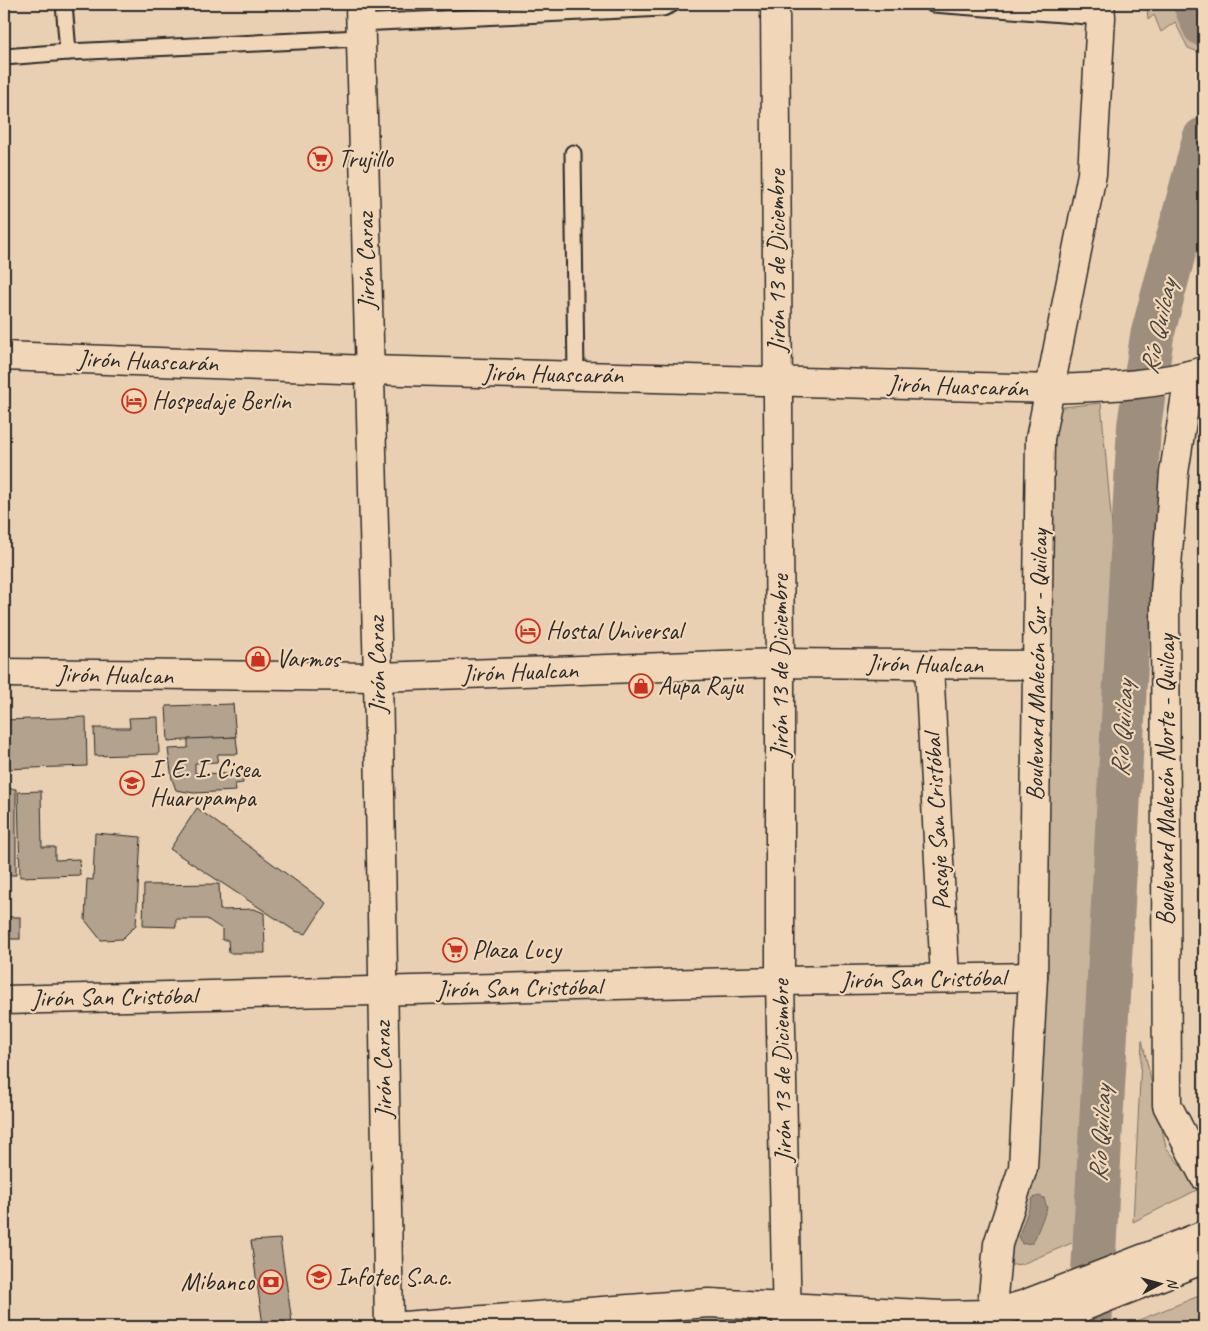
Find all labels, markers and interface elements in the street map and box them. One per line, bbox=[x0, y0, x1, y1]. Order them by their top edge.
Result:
place label: Trujillo bbox=[338, 143, 394, 175]
supermarket icon: Trujillo bbox=[307, 146, 333, 172]
street label: Jirón 13 de Diciembre bbox=[761, 168, 793, 353]
street label: Jirón Caraz bbox=[349, 210, 383, 311]
water label: Río Quilcay bbox=[1132, 273, 1185, 377]
street label: Jirón Huascarán bbox=[76, 343, 219, 379]
street label: Jirón Huascarán bbox=[482, 357, 624, 391]
street label: Jirón Huascarán bbox=[886, 368, 1029, 404]
place label: Hospedaje Berlin bbox=[152, 385, 291, 417]
hotel icon: Hospedaje Berlin bbox=[121, 388, 147, 414]
street label: Boulevard Malecón Sur - Quilcay bbox=[1019, 526, 1055, 801]
street label: Jirón 13 de Diciembre bbox=[764, 573, 796, 758]
street label: Jirón Caraz bbox=[360, 614, 394, 715]
place label: Hostal Universal bbox=[546, 615, 687, 647]
hotel icon: Hostal Universal bbox=[515, 618, 541, 644]
street label: Boulevard Malecón Norte - Quilcay bbox=[1150, 632, 1182, 926]
place label: Varmos bbox=[276, 643, 342, 675]
shop icon: Varmos bbox=[245, 646, 271, 672]
street label: Jirón Hualcan bbox=[866, 647, 984, 681]
street label: Jirón Hualcan bbox=[460, 654, 579, 690]
street label: Jirón Hualcan bbox=[56, 658, 174, 692]
place label: Aupa Raju bbox=[658, 670, 745, 702]
shop icon: Aupa Raju bbox=[628, 673, 654, 699]
water label: Río Quilcay bbox=[1103, 676, 1141, 778]
street label: Pasaje San Cristóbal bbox=[916, 728, 958, 911]
place label: I. E. I. Cisea Huarupampa bbox=[150, 753, 262, 814]
school or university icon: I. E. I. Cisea Huarupampa bbox=[119, 770, 145, 796]
place label: Plaza Lucy bbox=[472, 934, 563, 966]
supermarket icon: Plaza Lucy bbox=[442, 937, 468, 963]
street label: Jirón San Cristóbal bbox=[839, 961, 1011, 996]
street label: Jirón San Cristóbal bbox=[435, 970, 607, 1005]
street label: Jirón 13 de Diciembre bbox=[764, 977, 800, 1164]
street label: Jirón San Cristóbal bbox=[30, 979, 202, 1014]
street label: Jirón Caraz bbox=[366, 1019, 400, 1120]
water label: Río Quilcay bbox=[1081, 1081, 1119, 1183]
north arrow bbox=[1136, 1258, 1186, 1308]
place label: Infotec S.a.c. bbox=[336, 1261, 451, 1293]
school or university icon: Infotec S.a.c. bbox=[306, 1264, 332, 1290]
place label: Mibanco bbox=[181, 1266, 255, 1298]
bank icon: Mibanco bbox=[258, 1269, 284, 1295]
text: N bbox=[1164, 1277, 1182, 1290]

